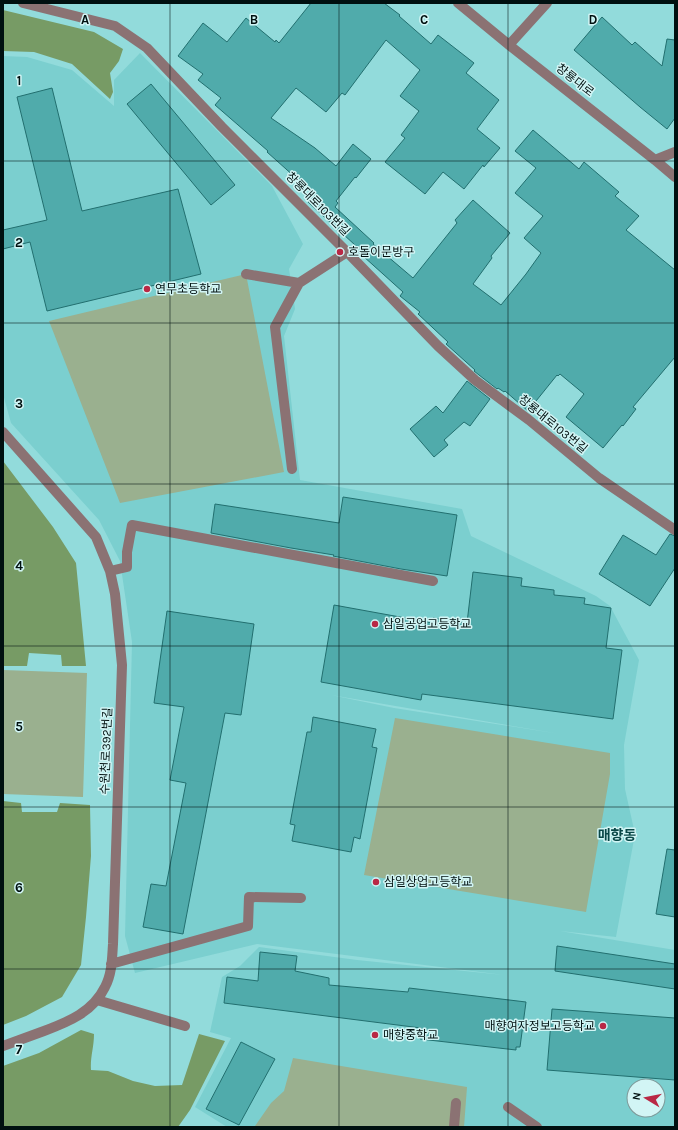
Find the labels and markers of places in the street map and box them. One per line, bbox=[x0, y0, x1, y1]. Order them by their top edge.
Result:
place label: 호돌이문방구 bbox=[348, 245, 414, 259]
marker: 호돌이문방구 bbox=[335, 247, 345, 257]
place label: 연무초등학교 bbox=[155, 282, 221, 296]
marker: 연무초등학교 bbox=[142, 284, 152, 294]
place label: 삼일공업고등학교 bbox=[383, 617, 471, 631]
marker: 삼일공업고등학교 bbox=[370, 619, 380, 629]
place label: 삼일상업고등학교 bbox=[384, 875, 472, 889]
marker: 삼일상업고등학교 bbox=[371, 877, 381, 887]
place label: 매향여자정보고등학교 bbox=[485, 1019, 595, 1033]
marker: 매향여자정보고등학교 bbox=[598, 1021, 608, 1031]
place label: 매향중학교 bbox=[383, 1028, 438, 1042]
marker: 매향중학교 bbox=[370, 1030, 380, 1040]

